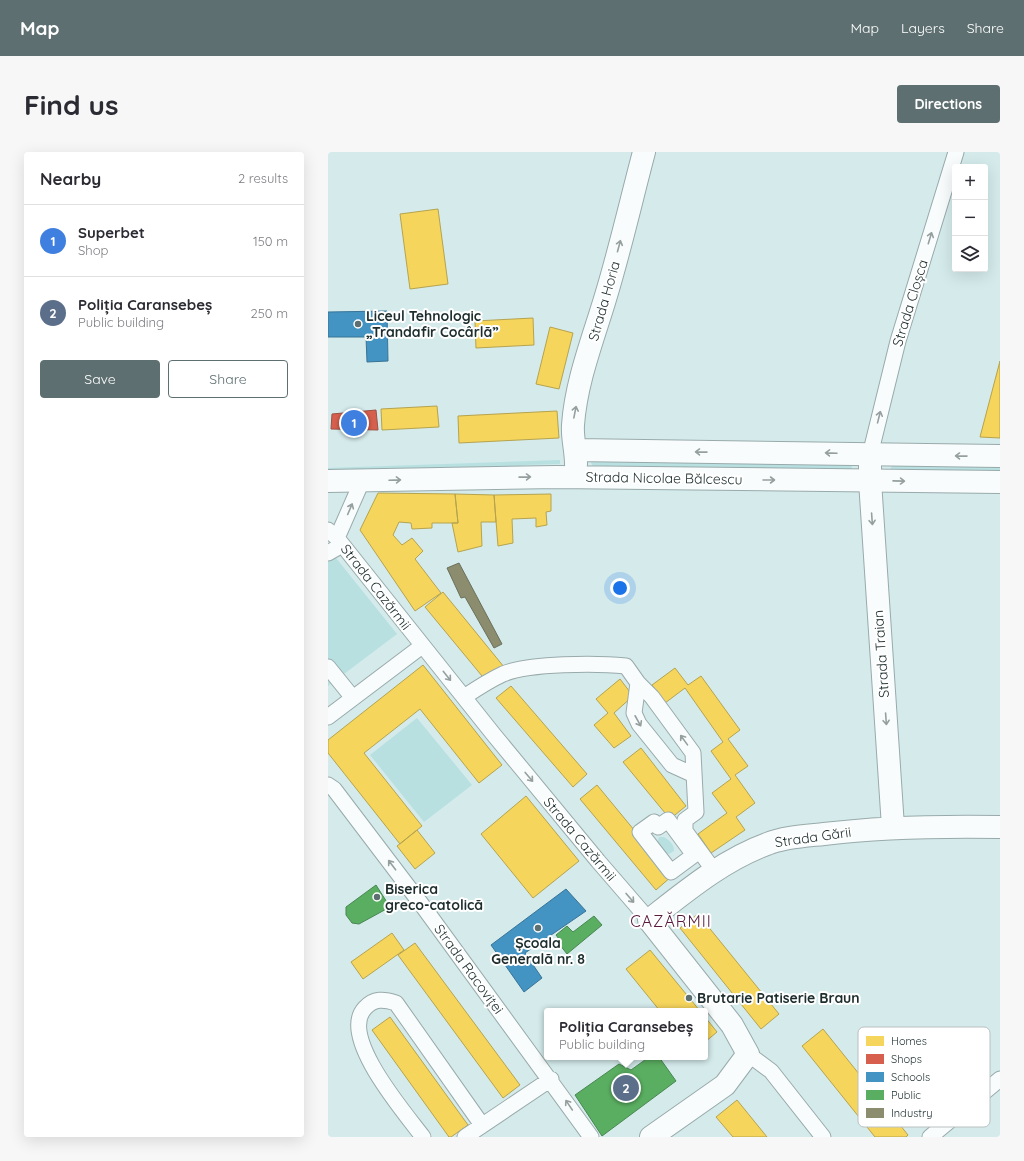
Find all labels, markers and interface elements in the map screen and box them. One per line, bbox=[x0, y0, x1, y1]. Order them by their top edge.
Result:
text: Map bbox=[20, 16, 59, 40]
text: Map bbox=[850, 19, 879, 37]
text: Layers bbox=[901, 19, 945, 37]
text: Share bbox=[967, 19, 1004, 37]
button: Directions bbox=[897, 85, 1000, 123]
text: Find us bbox=[24, 87, 118, 122]
map controls bbox=[952, 164, 988, 272]
button: + bbox=[952, 164, 988, 200]
text: Nearby bbox=[40, 168, 101, 189]
text: 2 results bbox=[238, 170, 288, 186]
button: − bbox=[952, 200, 988, 236]
text: Superbet bbox=[78, 223, 145, 242]
one-way arrow bbox=[927, 232, 934, 245]
text: 1 bbox=[50, 233, 56, 249]
text: 150 m bbox=[253, 233, 288, 249]
button: layers bbox=[952, 236, 988, 272]
one-way arrow bbox=[616, 240, 624, 253]
text: Shop bbox=[78, 242, 108, 258]
street label: Strada Cloșca bbox=[888, 257, 932, 349]
street label: Strada Horia bbox=[584, 259, 624, 343]
text: Poliția Caransebeș bbox=[78, 295, 212, 314]
text: 2 bbox=[49, 305, 57, 321]
text: 250 m bbox=[251, 305, 288, 321]
place label: Liceul Tehnologic „Trandafir Cocârlă” bbox=[366, 307, 499, 341]
text: Public building bbox=[78, 314, 164, 330]
marker: Liceul Tehnologic „Trandafir Cocârlă” bbox=[353, 319, 363, 329]
button: Save bbox=[40, 360, 160, 398]
button: Share bbox=[168, 360, 288, 398]
one-way arrow bbox=[571, 406, 579, 419]
pin: 1 bbox=[341, 408, 367, 438]
one-way arrow bbox=[876, 410, 883, 423]
one-way arrow bbox=[695, 448, 708, 456]
one-way arrow bbox=[825, 450, 838, 457]
one-way arrow bbox=[955, 452, 968, 460]
street label: Strada Nicolae Bălcescu bbox=[585, 468, 743, 488]
one-way arrow bbox=[518, 473, 531, 481]
one-way arrow bbox=[388, 476, 401, 483]
one-way arrow bbox=[762, 476, 775, 484]
one-way arrow bbox=[892, 477, 905, 485]
one-way arrow bbox=[346, 504, 354, 516]
one-way arrow bbox=[869, 512, 876, 525]
street label: Strada Cazărmii bbox=[337, 540, 415, 634]
your location bbox=[610, 578, 630, 598]
street label: Strada Traian bbox=[869, 609, 893, 699]
one-way arrow bbox=[442, 671, 451, 682]
one-way arrow bbox=[882, 712, 889, 725]
one-way arrow bbox=[635, 714, 642, 726]
one-way arrow bbox=[679, 734, 688, 745]
one-way arrow bbox=[524, 771, 533, 781]
street label: Strada Cazărmii bbox=[540, 793, 620, 885]
street label: Strada Gării bbox=[774, 823, 852, 851]
one-way arrow bbox=[388, 860, 396, 871]
place label: Biserica greco-catolică bbox=[385, 880, 483, 914]
marker: Biserica greco-catolică bbox=[372, 892, 382, 902]
one-way arrow bbox=[626, 893, 635, 903]
district label: CAZĂRMII bbox=[630, 911, 712, 931]
street label: Strada Racoviței bbox=[430, 921, 508, 1017]
marker: Școala Generală nr. 8 bbox=[533, 923, 543, 933]
place label: Școala Generală nr. 8 bbox=[491, 934, 585, 968]
place label: Brutarie Patiserie Braun bbox=[697, 989, 860, 1007]
marker: Brutarie Patiserie Braun bbox=[684, 993, 694, 1003]
popup bbox=[544, 1008, 708, 1060]
text: Poliția Caransebeș bbox=[559, 1017, 693, 1036]
legend bbox=[858, 1027, 990, 1127]
text: Homes bbox=[891, 1034, 927, 1048]
text: Public building bbox=[559, 1036, 645, 1052]
text: Shops bbox=[891, 1052, 922, 1066]
text: Schools bbox=[891, 1070, 930, 1084]
pin: 2 bbox=[613, 1073, 639, 1103]
text: Public bbox=[891, 1088, 921, 1102]
one-way arrow bbox=[565, 1100, 573, 1111]
text: Industry bbox=[891, 1106, 933, 1120]

